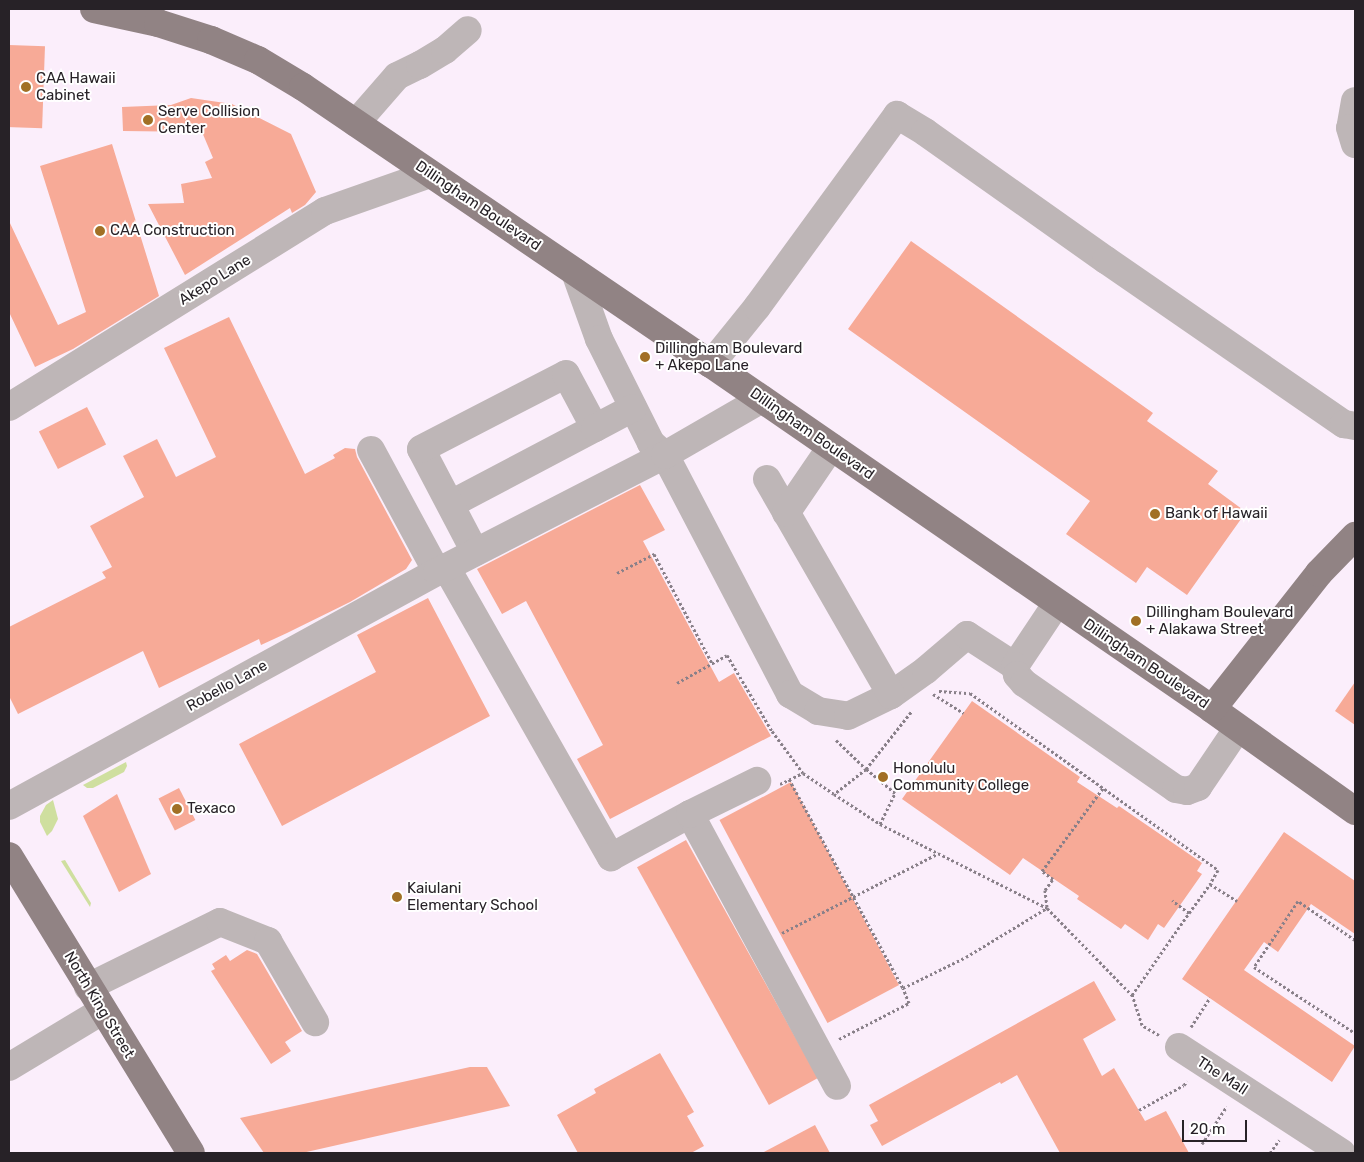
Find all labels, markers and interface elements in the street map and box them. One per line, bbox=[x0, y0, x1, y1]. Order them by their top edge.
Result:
place label: CAA Hawaii Cabinet bbox=[36, 69, 116, 104]
marker: CAA Hawaii Cabinet bbox=[20, 81, 32, 93]
place label: Serve Collision Center bbox=[158, 102, 260, 137]
marker: Serve Collision Center bbox=[142, 114, 154, 126]
street label: Dillingham Boulevard bbox=[412, 157, 544, 255]
place label: CAA Construction bbox=[110, 222, 235, 240]
marker: CAA Construction bbox=[94, 225, 106, 237]
street label: Akepo Lane bbox=[176, 251, 254, 309]
place label: Dillingham Boulevard + Akepo Lane bbox=[655, 339, 803, 374]
marker: Dillingham Boulevard + Akepo Lane bbox=[639, 351, 651, 363]
street label: Dillingham Boulevard bbox=[746, 384, 878, 484]
place label: Bank of Hawaii bbox=[1165, 505, 1268, 523]
marker: Bank of Hawaii bbox=[1149, 508, 1161, 520]
place label: Dillingham Boulevard + Alakawa Street bbox=[1146, 603, 1294, 638]
street label: Dillingham Boulevard bbox=[1080, 615, 1212, 713]
marker: Dillingham Boulevard + Alakawa Street bbox=[1130, 615, 1142, 627]
street label: Robello Lane bbox=[184, 656, 270, 716]
place label: Honolulu Community College bbox=[893, 759, 1029, 794]
marker: Honolulu Community College bbox=[877, 771, 889, 783]
place label: Texaco bbox=[187, 800, 236, 818]
marker: Texaco bbox=[171, 803, 183, 815]
place label: Kaiulani Elementary School bbox=[407, 879, 538, 914]
marker: Kaiulani Elementary School bbox=[391, 891, 403, 903]
street label: North King Street bbox=[60, 948, 138, 1062]
street label: The Mall bbox=[1193, 1053, 1251, 1099]
scale bar bbox=[1184, 1110, 1249, 1142]
text: 20 m bbox=[1190, 1120, 1225, 1138]

